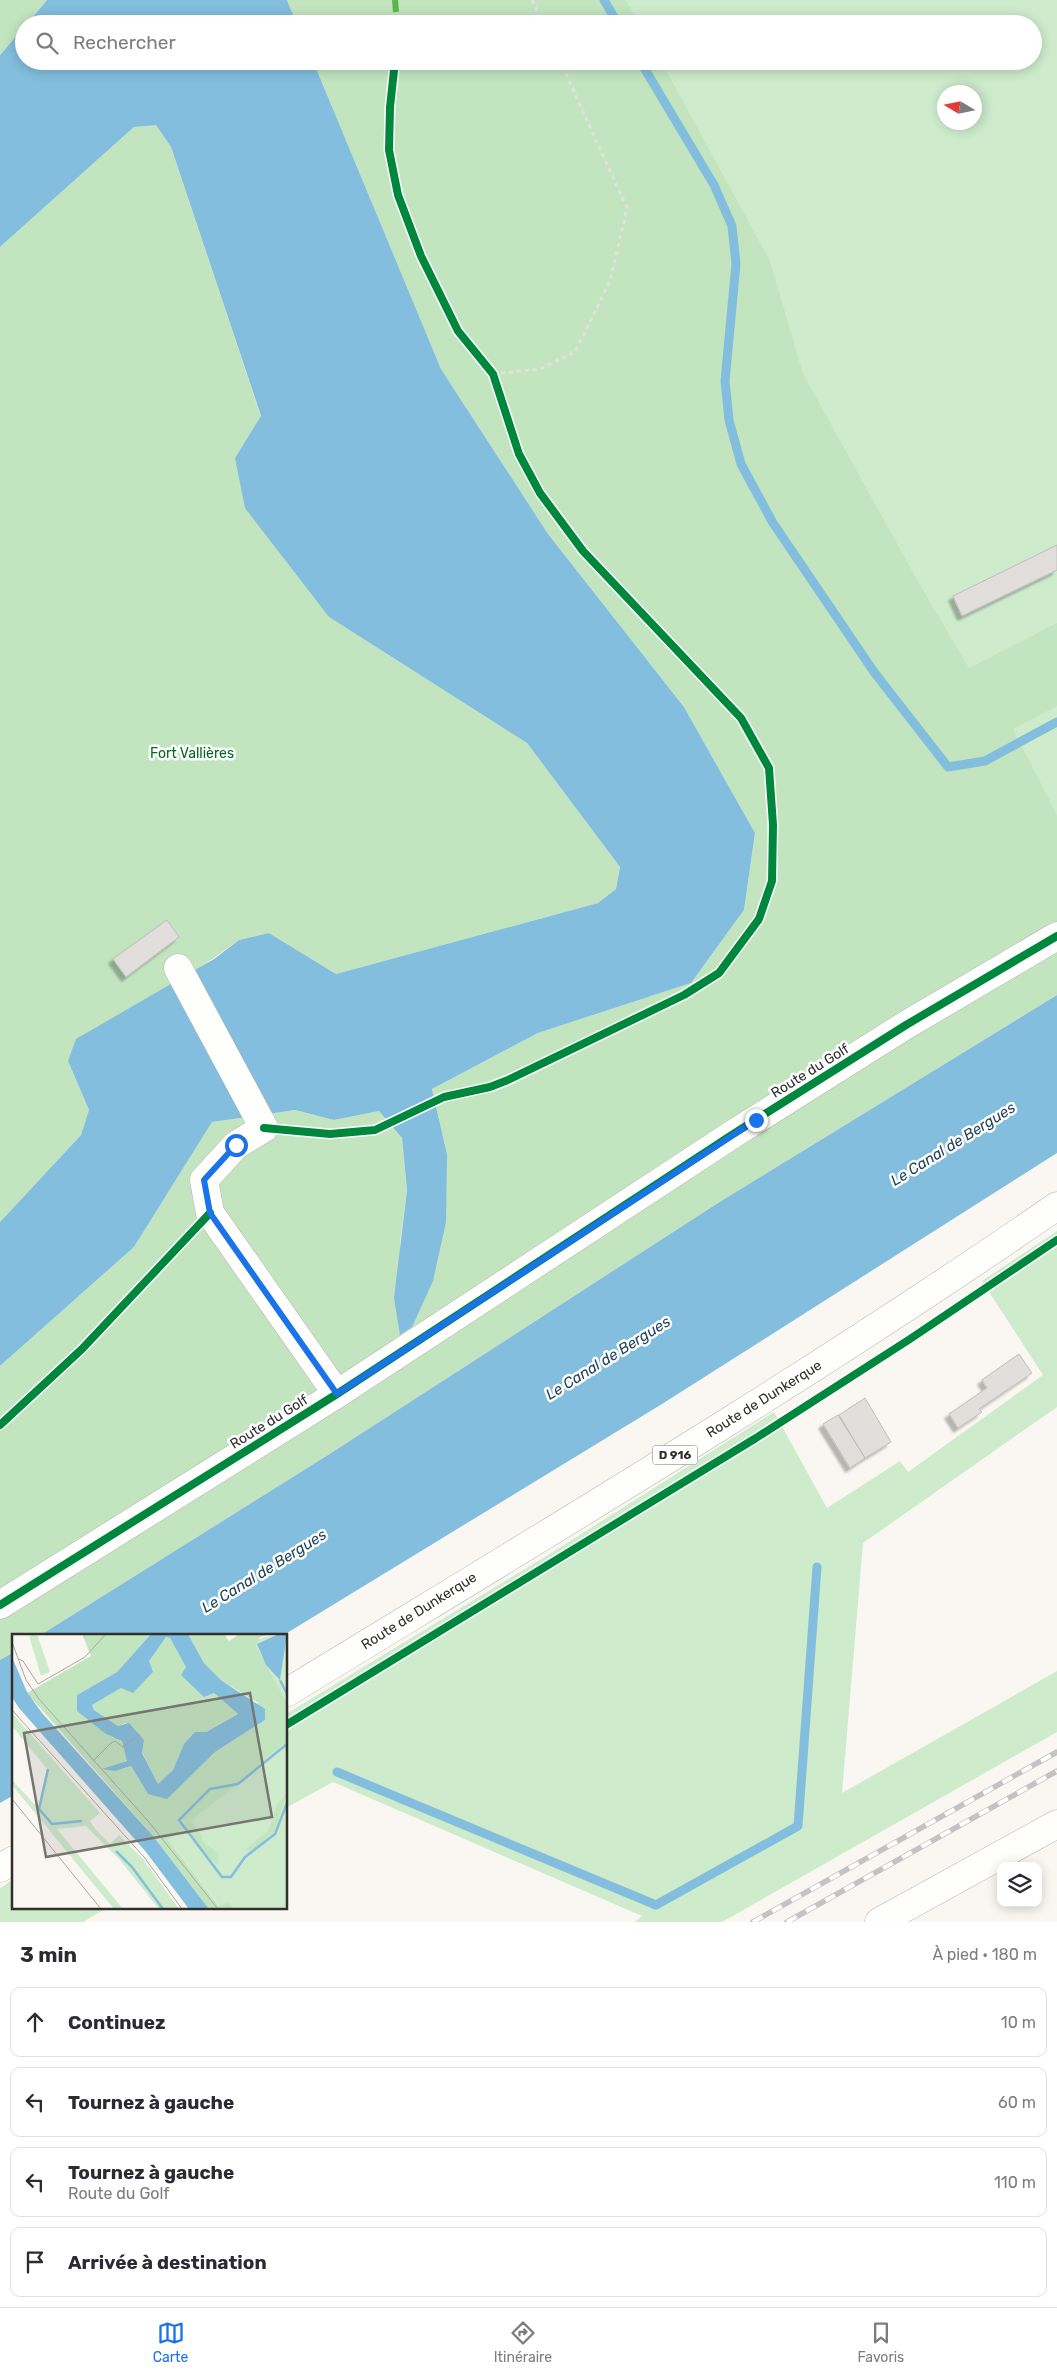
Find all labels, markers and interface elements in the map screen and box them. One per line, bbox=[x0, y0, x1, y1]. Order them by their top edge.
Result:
search box bbox=[15, 15, 1042, 70]
icon: search bbox=[33, 29, 61, 57]
text: Rechercher bbox=[73, 31, 176, 54]
north arrow bbox=[937, 85, 982, 130]
park label: Fort Vallières bbox=[150, 745, 234, 762]
street label: Route du Golf bbox=[768, 1040, 853, 1102]
water label: Le Canal de Bergues bbox=[887, 1098, 1019, 1190]
route end bbox=[745, 1109, 768, 1132]
route start bbox=[225, 1134, 248, 1157]
water label: Le Canal de Bergues bbox=[542, 1312, 674, 1404]
street label: Route de Dunkerque bbox=[703, 1356, 825, 1441]
street label: Route du Golf bbox=[227, 1391, 312, 1453]
road number: D 916 bbox=[652, 1446, 698, 1464]
water label: Le Canal de Bergues bbox=[198, 1525, 330, 1617]
street label: Route de Dunkerque bbox=[358, 1568, 480, 1653]
inset map bbox=[12, 1634, 288, 1910]
map controls bbox=[997, 1862, 1042, 1907]
button: layers bbox=[997, 1862, 1042, 1907]
text: 3 min bbox=[20, 1942, 77, 1967]
text: À pied · 180 m bbox=[932, 1945, 1037, 1964]
icon: ahead bbox=[21, 2008, 49, 2036]
text: Continuez bbox=[68, 2011, 166, 2034]
text: 10 m bbox=[1001, 2013, 1036, 2032]
icon: left bbox=[21, 2088, 49, 2116]
text: Tournez à gauche bbox=[68, 2091, 234, 2114]
text: 60 m bbox=[998, 2093, 1036, 2112]
text: Tournez à gauche bbox=[68, 2161, 234, 2184]
icon: left bbox=[21, 2168, 49, 2196]
text: 110 m bbox=[994, 2173, 1036, 2192]
text: Route du Golf bbox=[68, 2184, 170, 2203]
icon: arrive bbox=[21, 2248, 49, 2276]
text: Arrivée à destination bbox=[68, 2251, 267, 2274]
tab: Carte bbox=[153, 2319, 188, 2366]
tab: Itinéraire bbox=[494, 2319, 552, 2366]
tab: Favoris bbox=[858, 2319, 904, 2366]

